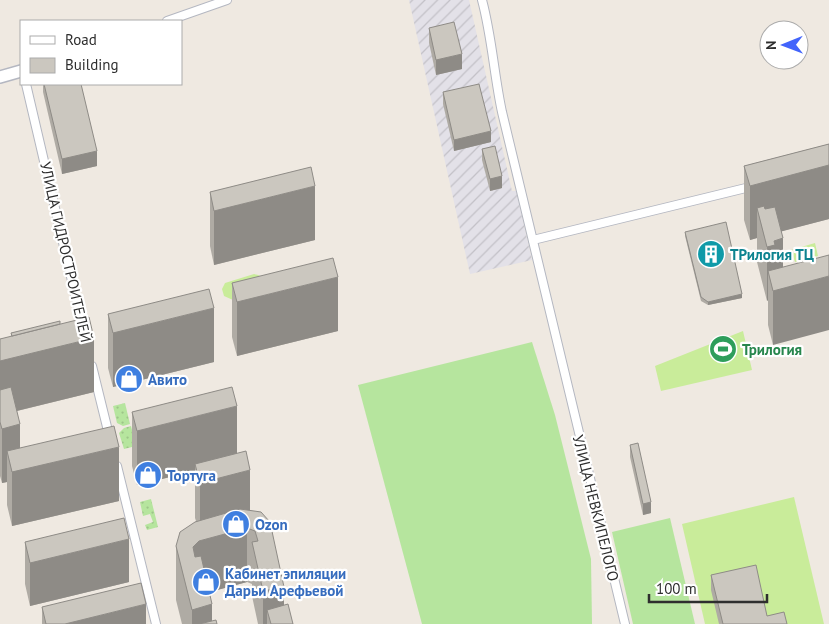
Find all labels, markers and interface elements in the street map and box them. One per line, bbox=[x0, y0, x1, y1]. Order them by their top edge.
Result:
legend bbox=[20, 20, 182, 85]
north arrow bbox=[759, 20, 809, 70]
text: Road bbox=[65, 30, 97, 49]
text: N bbox=[762, 40, 780, 50]
text: Building bbox=[65, 55, 119, 74]
street label: УЛИЦА ГИДРОСТРОИТЕЛЕЙ bbox=[36, 160, 96, 344]
building icon: ТРилогия ТЦ bbox=[696, 239, 726, 269]
place label: ТРилогия ТЦ bbox=[730, 245, 814, 264]
sports icon: Трилогия bbox=[708, 334, 738, 364]
place label: Трилогия bbox=[742, 340, 802, 359]
shop icon: Авито bbox=[114, 364, 144, 394]
place label: Авито bbox=[148, 370, 187, 389]
street label: УЛИЦА НЕВКИПЕЛОГО bbox=[569, 433, 623, 583]
shop icon: Тортуга bbox=[133, 460, 163, 490]
place label: Тортуга bbox=[167, 466, 216, 485]
shop icon: Ozon bbox=[221, 509, 251, 539]
place label: Ozon bbox=[255, 515, 288, 534]
place label: Кабинет эпиляции Дарьи Арефьевой bbox=[225, 564, 346, 600]
shop icon: Кабинет эпиляции Дарьи Арефьевой bbox=[191, 567, 221, 597]
scale bar bbox=[649, 572, 766, 604]
text: 100 m bbox=[656, 579, 697, 598]

